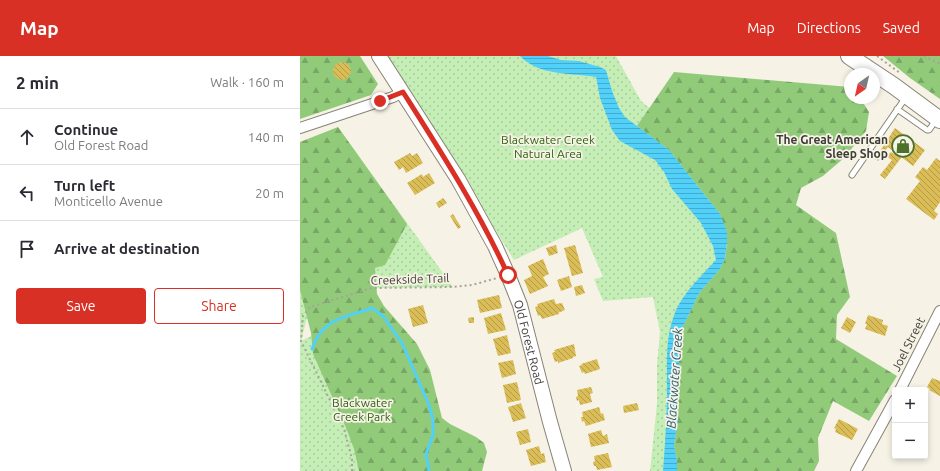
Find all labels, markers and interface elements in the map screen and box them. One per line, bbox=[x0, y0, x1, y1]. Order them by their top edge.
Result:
text: Map bbox=[20, 17, 59, 39]
text: Map bbox=[747, 20, 775, 36]
text: Directions bbox=[797, 20, 861, 36]
text: Saved bbox=[883, 20, 920, 36]
north arrow bbox=[844, 68, 880, 104]
text: 2 min bbox=[16, 73, 59, 92]
text: Walk · 160 m bbox=[210, 75, 284, 89]
route end bbox=[371, 92, 389, 110]
text: Continue bbox=[54, 121, 118, 138]
icon: ahead bbox=[16, 126, 38, 148]
text: 140 m bbox=[248, 130, 284, 144]
park label: Blackwater Creek Natural Area bbox=[501, 133, 595, 160]
place label: The Great American Sleep Shop bbox=[776, 133, 888, 160]
shop icon: The Great American Sleep Shop bbox=[890, 133, 916, 159]
text: Old Forest Road bbox=[54, 138, 148, 152]
text: Turn left bbox=[54, 177, 115, 194]
icon: left bbox=[16, 182, 38, 204]
text: 20 m bbox=[255, 186, 284, 200]
text: Monticello Avenue bbox=[54, 194, 163, 208]
icon: arrive bbox=[16, 238, 38, 260]
text: Arrive at destination bbox=[54, 240, 200, 257]
route start bbox=[499, 266, 517, 284]
street label: Creekside Trail bbox=[370, 271, 450, 287]
button: Save bbox=[16, 288, 146, 324]
button: Share bbox=[154, 288, 284, 324]
street label: Old Forest Road bbox=[512, 298, 547, 386]
street label: Joel Street bbox=[889, 315, 927, 373]
water label: Blackwater Creek bbox=[663, 327, 685, 429]
map controls bbox=[892, 387, 928, 459]
button: + bbox=[892, 387, 928, 423]
park label: Blackwater Creek Park bbox=[332, 396, 392, 423]
button: − bbox=[892, 423, 928, 459]

